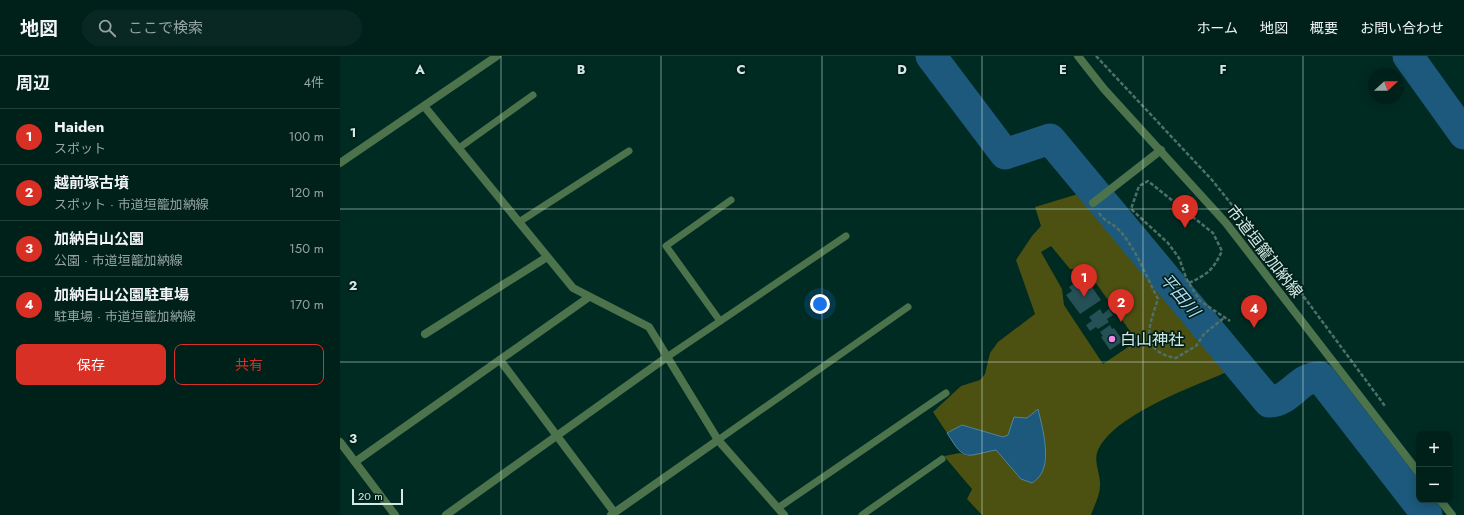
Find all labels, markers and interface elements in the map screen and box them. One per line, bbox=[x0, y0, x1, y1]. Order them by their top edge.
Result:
search box bbox=[82, 10, 362, 46]
text: 地図 bbox=[20, 15, 58, 42]
icon: search bbox=[96, 17, 118, 39]
text: ここで検索 bbox=[128, 17, 203, 39]
text: ホーム bbox=[1196, 18, 1238, 38]
text: 地図 bbox=[1260, 18, 1288, 38]
text: 概要 bbox=[1310, 18, 1338, 38]
text: お問い合わせ bbox=[1360, 18, 1444, 38]
text: A bbox=[414, 60, 425, 79]
text: B bbox=[577, 60, 586, 79]
text: C bbox=[736, 60, 746, 79]
text: D bbox=[897, 60, 907, 79]
text: E bbox=[1059, 60, 1067, 79]
text: F bbox=[1219, 60, 1227, 79]
north arrow bbox=[1368, 68, 1404, 104]
text: 周辺 bbox=[16, 71, 50, 95]
text: 4件 bbox=[303, 73, 324, 92]
text: Haiden bbox=[54, 116, 105, 138]
text: 1 bbox=[350, 123, 356, 142]
text: 1 bbox=[26, 127, 32, 146]
text: 100 m bbox=[289, 127, 324, 146]
text: スポット bbox=[54, 139, 106, 158]
text: 越前塚古墳 bbox=[54, 172, 129, 194]
text: 2 bbox=[25, 183, 33, 202]
text: 120 m bbox=[289, 183, 324, 202]
text: スポット · 市道垣籠加納線 bbox=[54, 195, 209, 214]
pin: 3 bbox=[1172, 195, 1198, 228]
street label: 市道垣籠加納線 bbox=[1221, 200, 1308, 303]
text: 加納白山公園 bbox=[54, 228, 144, 250]
text: 3 bbox=[25, 239, 33, 258]
text: 150 m bbox=[289, 239, 324, 258]
text: 公園 · 市道垣籠加納線 bbox=[54, 251, 183, 270]
pin: 1 bbox=[1071, 264, 1097, 297]
water label: 平田川 bbox=[1154, 268, 1207, 324]
text: 2 bbox=[349, 276, 357, 295]
text: 加納白山公園駐車場 bbox=[54, 284, 189, 306]
pin: 2 bbox=[1108, 289, 1134, 322]
your location bbox=[810, 294, 830, 314]
text: 4 bbox=[24, 295, 34, 314]
text: 170 m bbox=[289, 295, 324, 314]
pin: 4 bbox=[1241, 295, 1267, 328]
text: 駐車場 · 市道垣籠加納線 bbox=[54, 307, 196, 326]
place label: 白山神社 bbox=[1120, 328, 1184, 351]
marker: 白山神社 bbox=[1107, 334, 1117, 344]
button: 保存 bbox=[16, 344, 166, 385]
button: 共有 bbox=[174, 344, 324, 385]
text: 3 bbox=[349, 429, 357, 448]
map controls bbox=[1416, 431, 1452, 503]
button: + bbox=[1416, 431, 1452, 467]
button: − bbox=[1416, 467, 1452, 503]
scale bar bbox=[352, 487, 403, 506]
text: 20 m bbox=[358, 488, 383, 504]

